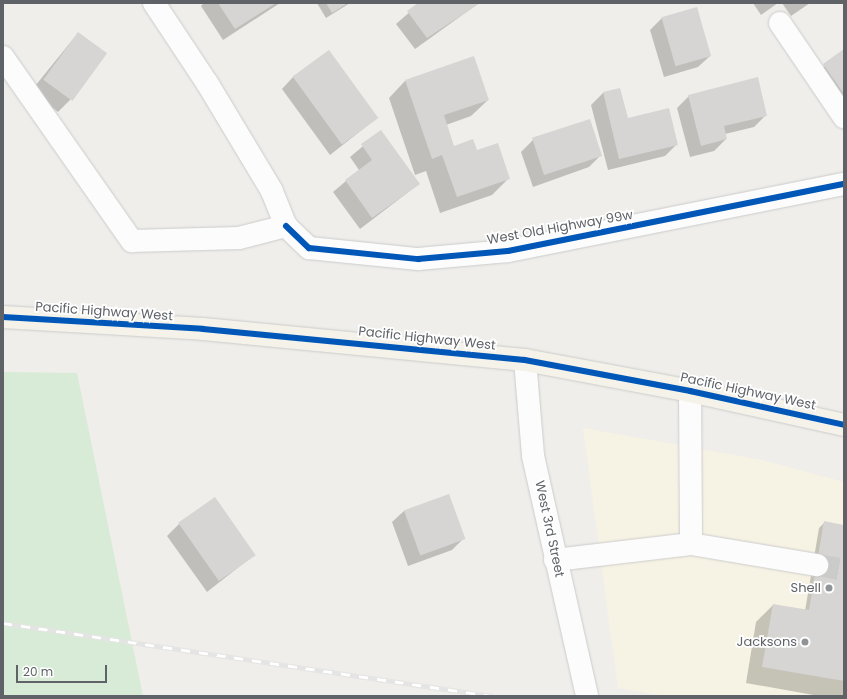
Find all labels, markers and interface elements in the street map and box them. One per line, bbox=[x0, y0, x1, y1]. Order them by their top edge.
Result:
street label: West Old Highway 99w bbox=[486, 207, 634, 249]
street label: Pacific Highway West bbox=[35, 299, 173, 325]
street label: Pacific Highway West bbox=[358, 324, 496, 354]
street label: Pacific Highway West bbox=[679, 370, 817, 414]
street label: West 3rd Street bbox=[531, 479, 567, 579]
place label: Shell bbox=[791, 580, 821, 596]
marker: Shell bbox=[824, 583, 834, 593]
place label: Jacksons bbox=[737, 634, 797, 650]
marker: Jacksons bbox=[800, 637, 810, 647]
scale bar bbox=[18, 657, 109, 683]
text: 20 m bbox=[23, 663, 53, 680]

